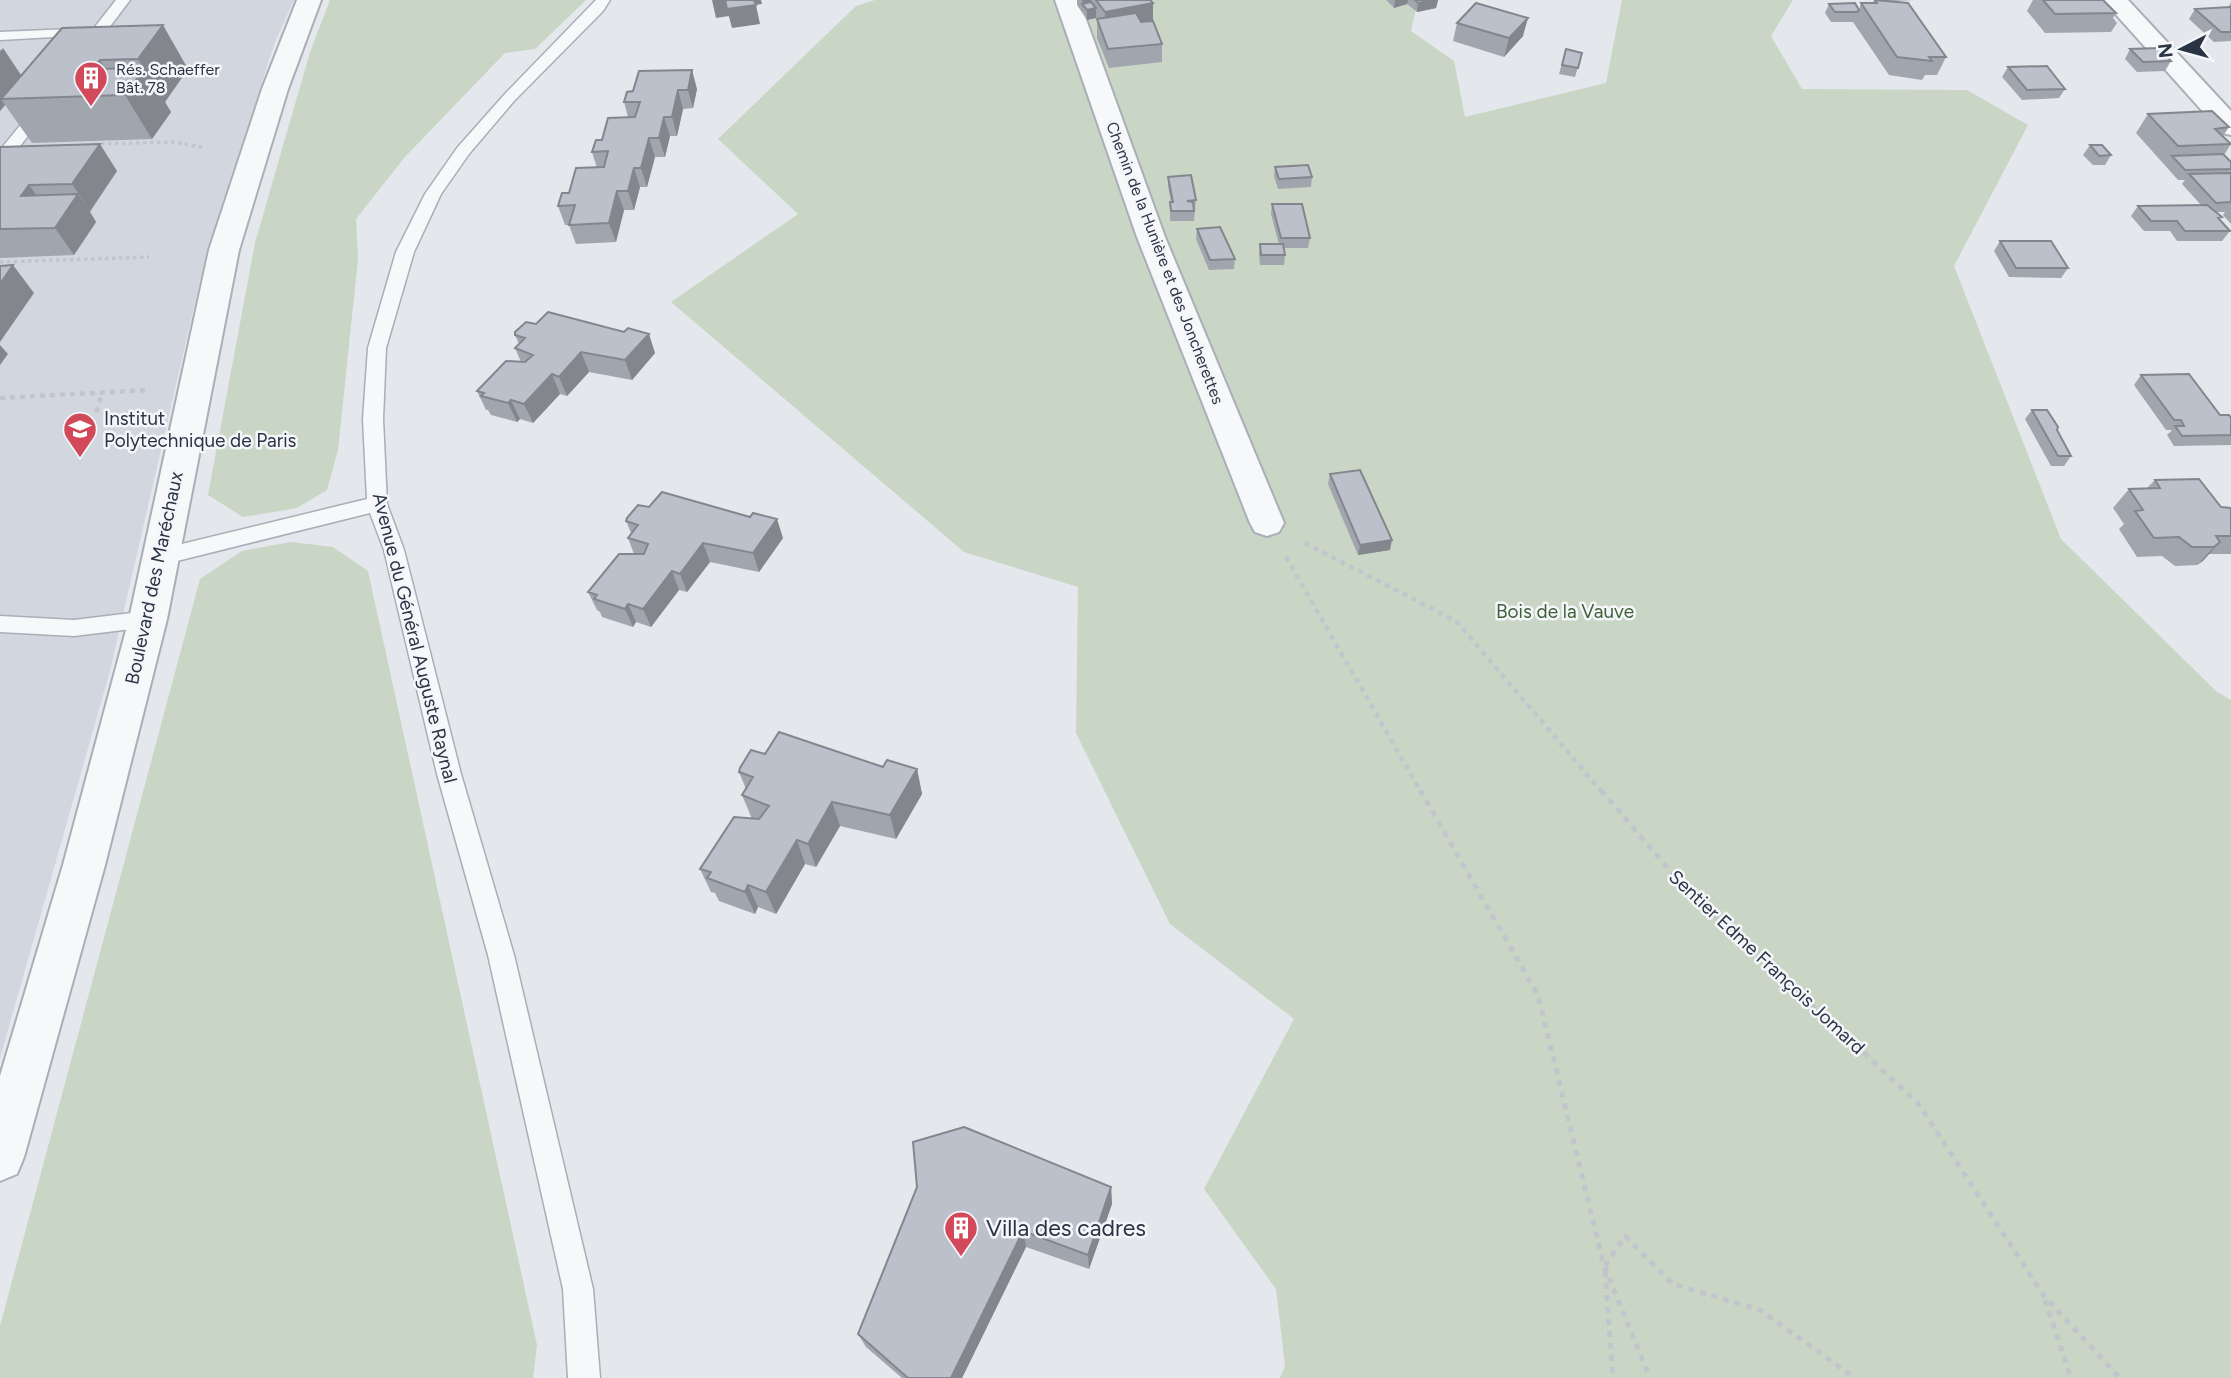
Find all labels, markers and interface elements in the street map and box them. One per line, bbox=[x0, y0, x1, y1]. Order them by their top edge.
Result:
north arrow bbox=[2147, 14, 2217, 84]
text: N bbox=[2153, 42, 2178, 59]
building icon: Rés. Schaeffer Bât. 78 bbox=[72, 59, 110, 108]
place label: Rés. Schaeffer Bât. 78 bbox=[116, 60, 220, 97]
street label: Chemin de la Hunière et des Joncherettes bbox=[1102, 119, 1228, 407]
place label: Institut Polytechnique de Paris bbox=[104, 407, 297, 452]
school or university icon: Institut Polytechnique de Paris bbox=[61, 410, 99, 459]
street label: Boulevard des Maréchaux bbox=[120, 469, 188, 687]
street label: Avenue du Général Auguste Raynal bbox=[368, 490, 462, 786]
park label: Bois de la Vauve bbox=[1496, 600, 1634, 623]
street label: Sentier Edme François Jomard bbox=[1664, 865, 1870, 1059]
building icon: Villa des cadres bbox=[942, 1209, 980, 1258]
place label: Villa des cadres bbox=[986, 1214, 1146, 1242]

